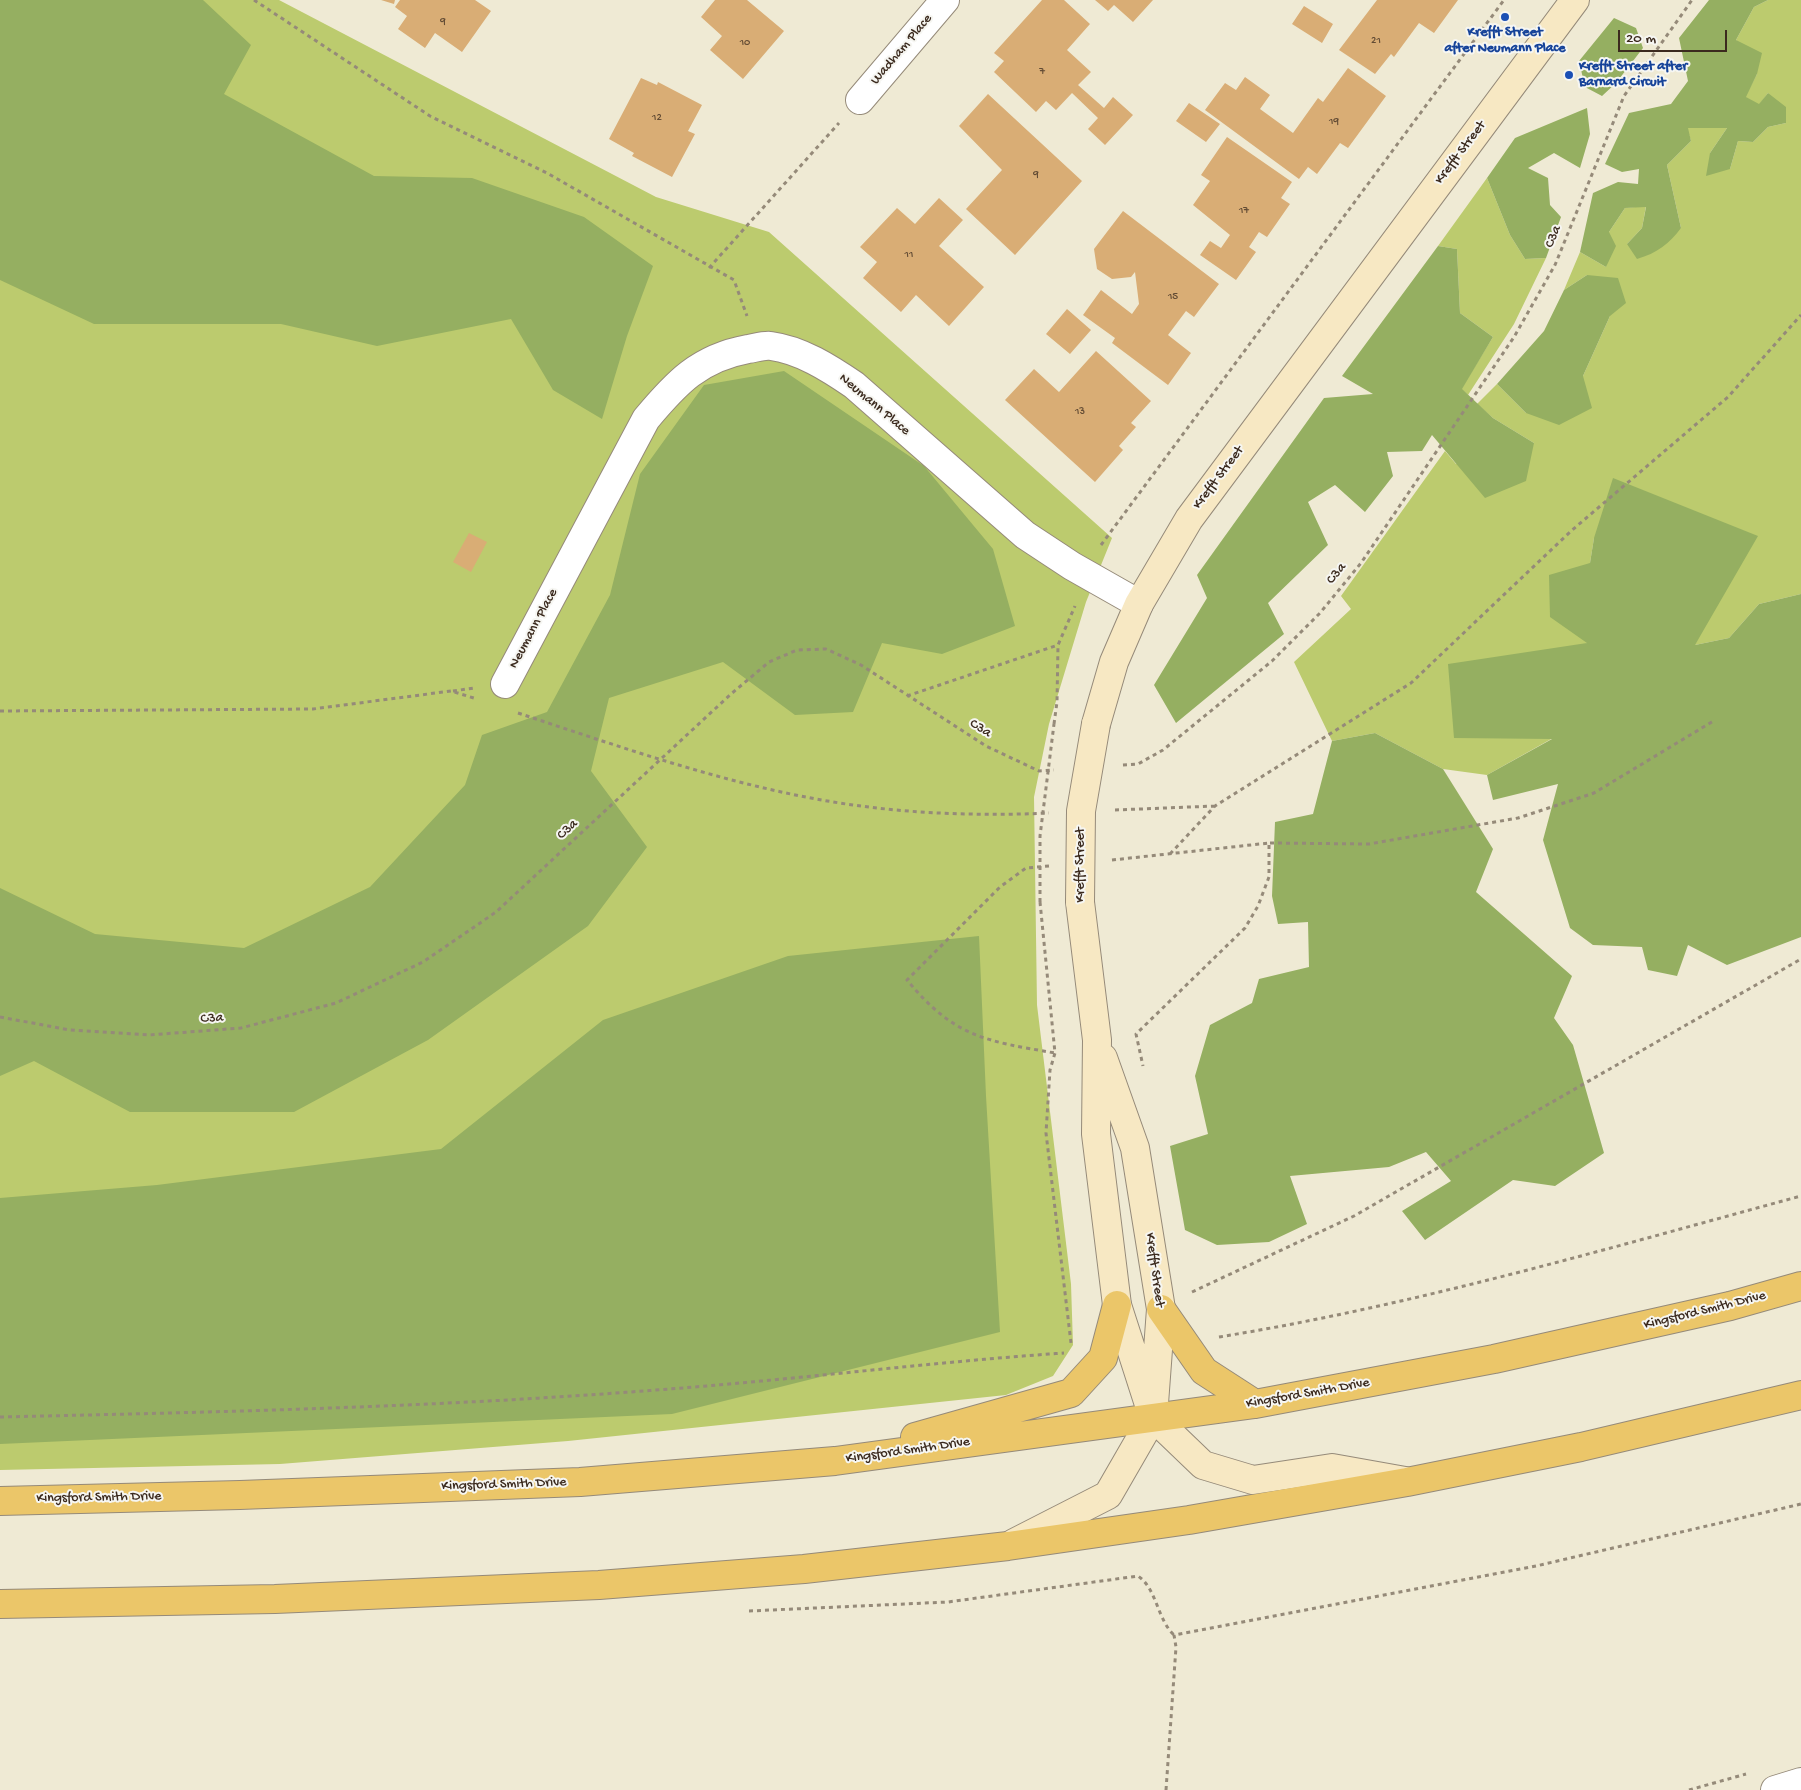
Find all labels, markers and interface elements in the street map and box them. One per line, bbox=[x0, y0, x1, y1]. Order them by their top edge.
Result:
street label: Wadham Place bbox=[868, 11, 936, 89]
marker: Krefft Street after Neumann Place bbox=[1499, 11, 1511, 23]
house number: 9 bbox=[440, 15, 446, 29]
scale bar bbox=[1621, 20, 1730, 52]
place label: Krefft Street after Neumann Place bbox=[1444, 25, 1566, 58]
text: 20 m bbox=[1626, 30, 1656, 48]
house number: 21 bbox=[1371, 34, 1381, 48]
house number: 10 bbox=[740, 36, 750, 50]
place label: Krefft Street after Barnard Circuit bbox=[1579, 59, 1687, 92]
house number: 7 bbox=[1039, 65, 1045, 79]
marker: Krefft Street after Barnard Circuit bbox=[1563, 69, 1575, 81]
house number: 12 bbox=[652, 111, 662, 125]
house number: 19 bbox=[1329, 115, 1339, 129]
street label: Krefft Street bbox=[1432, 118, 1490, 188]
house number: 9 bbox=[1033, 168, 1039, 182]
house number: 17 bbox=[1239, 204, 1249, 218]
street label: C3a bbox=[1542, 223, 1566, 251]
house number: 11 bbox=[905, 248, 913, 262]
house number: 15 bbox=[1168, 290, 1178, 304]
street label: Neumann Place bbox=[835, 370, 913, 440]
house number: 13 bbox=[1075, 405, 1085, 419]
street label: Krefft Street bbox=[1190, 443, 1248, 513]
street label: C3a bbox=[1323, 560, 1351, 588]
street label: Neumann Place bbox=[506, 586, 562, 672]
street label: C3a bbox=[966, 716, 994, 742]
street label: C3a bbox=[554, 816, 582, 844]
street label: Krefft Street bbox=[1073, 828, 1089, 902]
street label: C3a bbox=[200, 1010, 224, 1028]
street label: Krefft Street bbox=[1140, 1232, 1168, 1308]
street label: Kingsford Smith Drive bbox=[1642, 1288, 1768, 1334]
street label: Kingsford Smith Drive bbox=[1245, 1375, 1371, 1413]
street label: Kingsford Smith Drive bbox=[845, 1434, 971, 1468]
street label: Kingsford Smith Drive bbox=[441, 1474, 567, 1496]
street label: Kingsford Smith Drive bbox=[36, 1489, 162, 1507]

